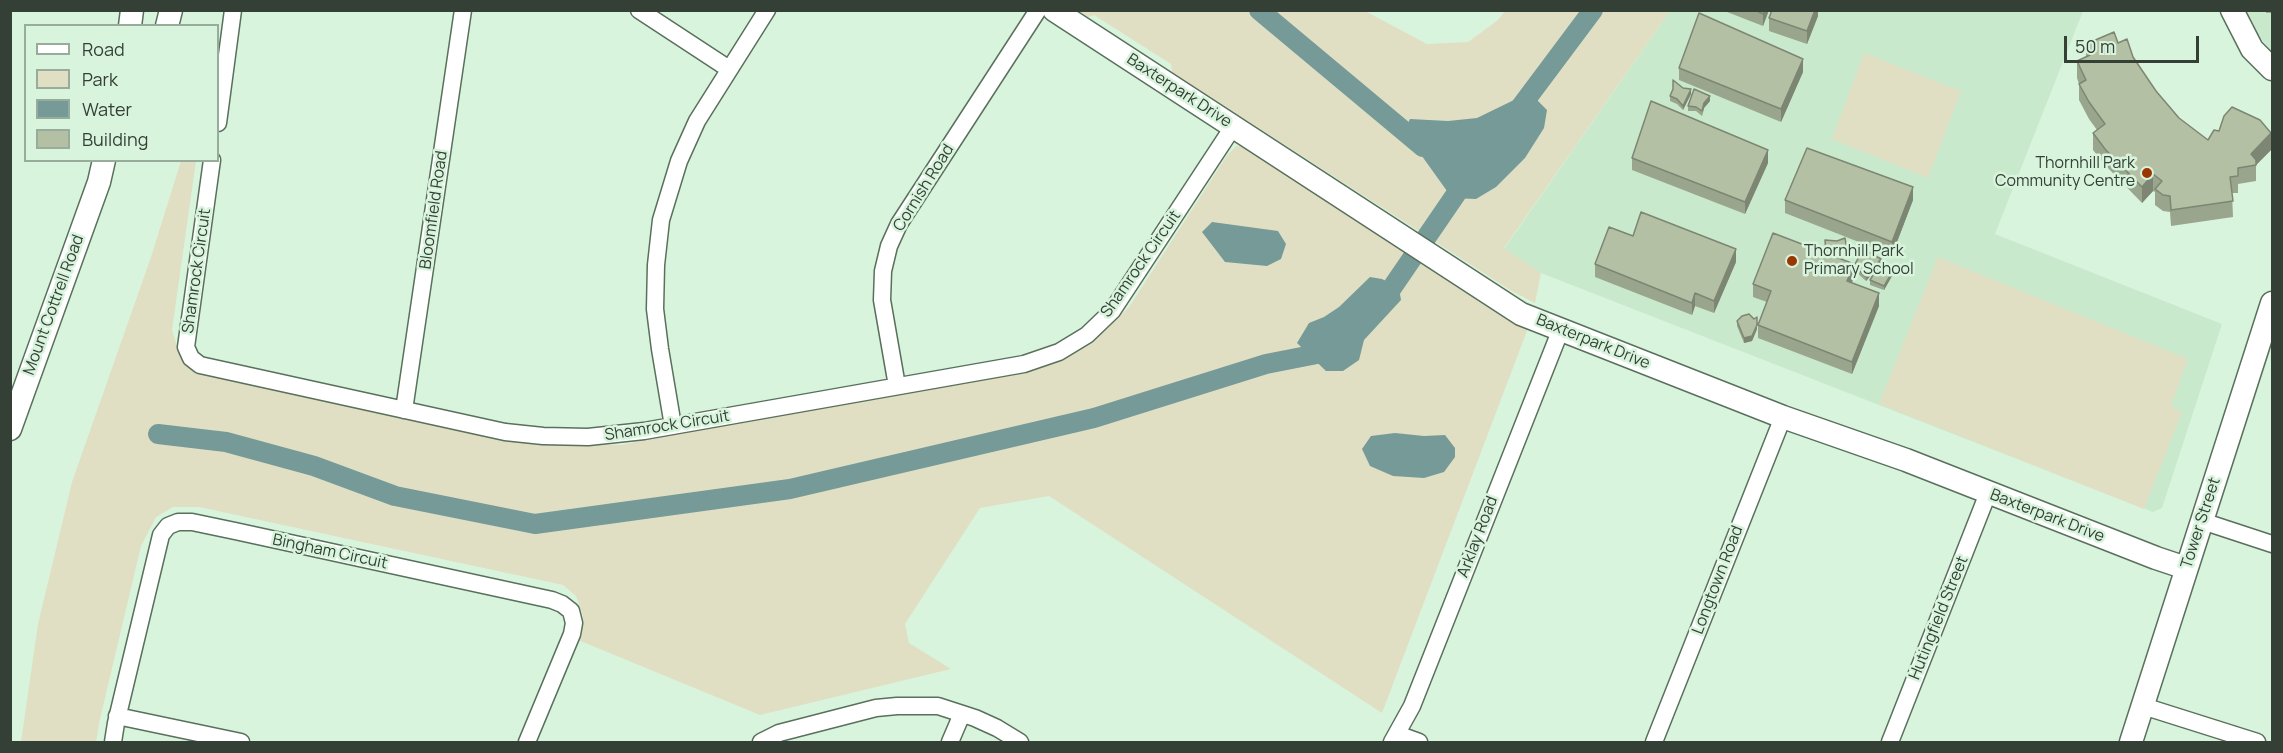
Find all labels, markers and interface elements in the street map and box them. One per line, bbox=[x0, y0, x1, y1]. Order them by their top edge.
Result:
legend bbox=[24, 24, 219, 162]
scale bar bbox=[2067, 24, 2202, 62]
text: 50 m bbox=[2075, 34, 2115, 58]
text: Road bbox=[82, 37, 125, 61]
street label: Baxterpark Drive bbox=[1123, 50, 1235, 132]
text: Park bbox=[82, 67, 118, 91]
text: Water bbox=[82, 97, 132, 121]
text: Building bbox=[82, 127, 148, 151]
street label: Cornish Road bbox=[890, 141, 958, 235]
street label: Bloomfield Road bbox=[416, 150, 452, 270]
place label: Thornhill Park Community Centre bbox=[1995, 154, 2135, 192]
marker: Thornhill Park Community Centre bbox=[2140, 166, 2154, 180]
street label: Shamrock Circuit bbox=[179, 207, 215, 335]
street label: Shamrock Circuit bbox=[1097, 207, 1185, 321]
street label: Mount Cottrell Road bbox=[20, 232, 88, 378]
place label: Thornhill Park Primary School bbox=[1804, 242, 1914, 280]
marker: Thornhill Park Primary School bbox=[1785, 254, 1799, 268]
street label: Baxterpark Drive bbox=[1533, 310, 1653, 374]
street label: Shamrock Circuit bbox=[603, 407, 731, 445]
street label: Tower Street bbox=[2177, 475, 2225, 571]
street label: Baxterpark Drive bbox=[1987, 485, 2107, 547]
street label: Arklay Road bbox=[1454, 494, 1502, 580]
street label: Longtown Road bbox=[1688, 523, 1748, 637]
street label: Bingham Circuit bbox=[271, 530, 389, 574]
street label: Hutingfield Street bbox=[1905, 553, 1973, 683]

